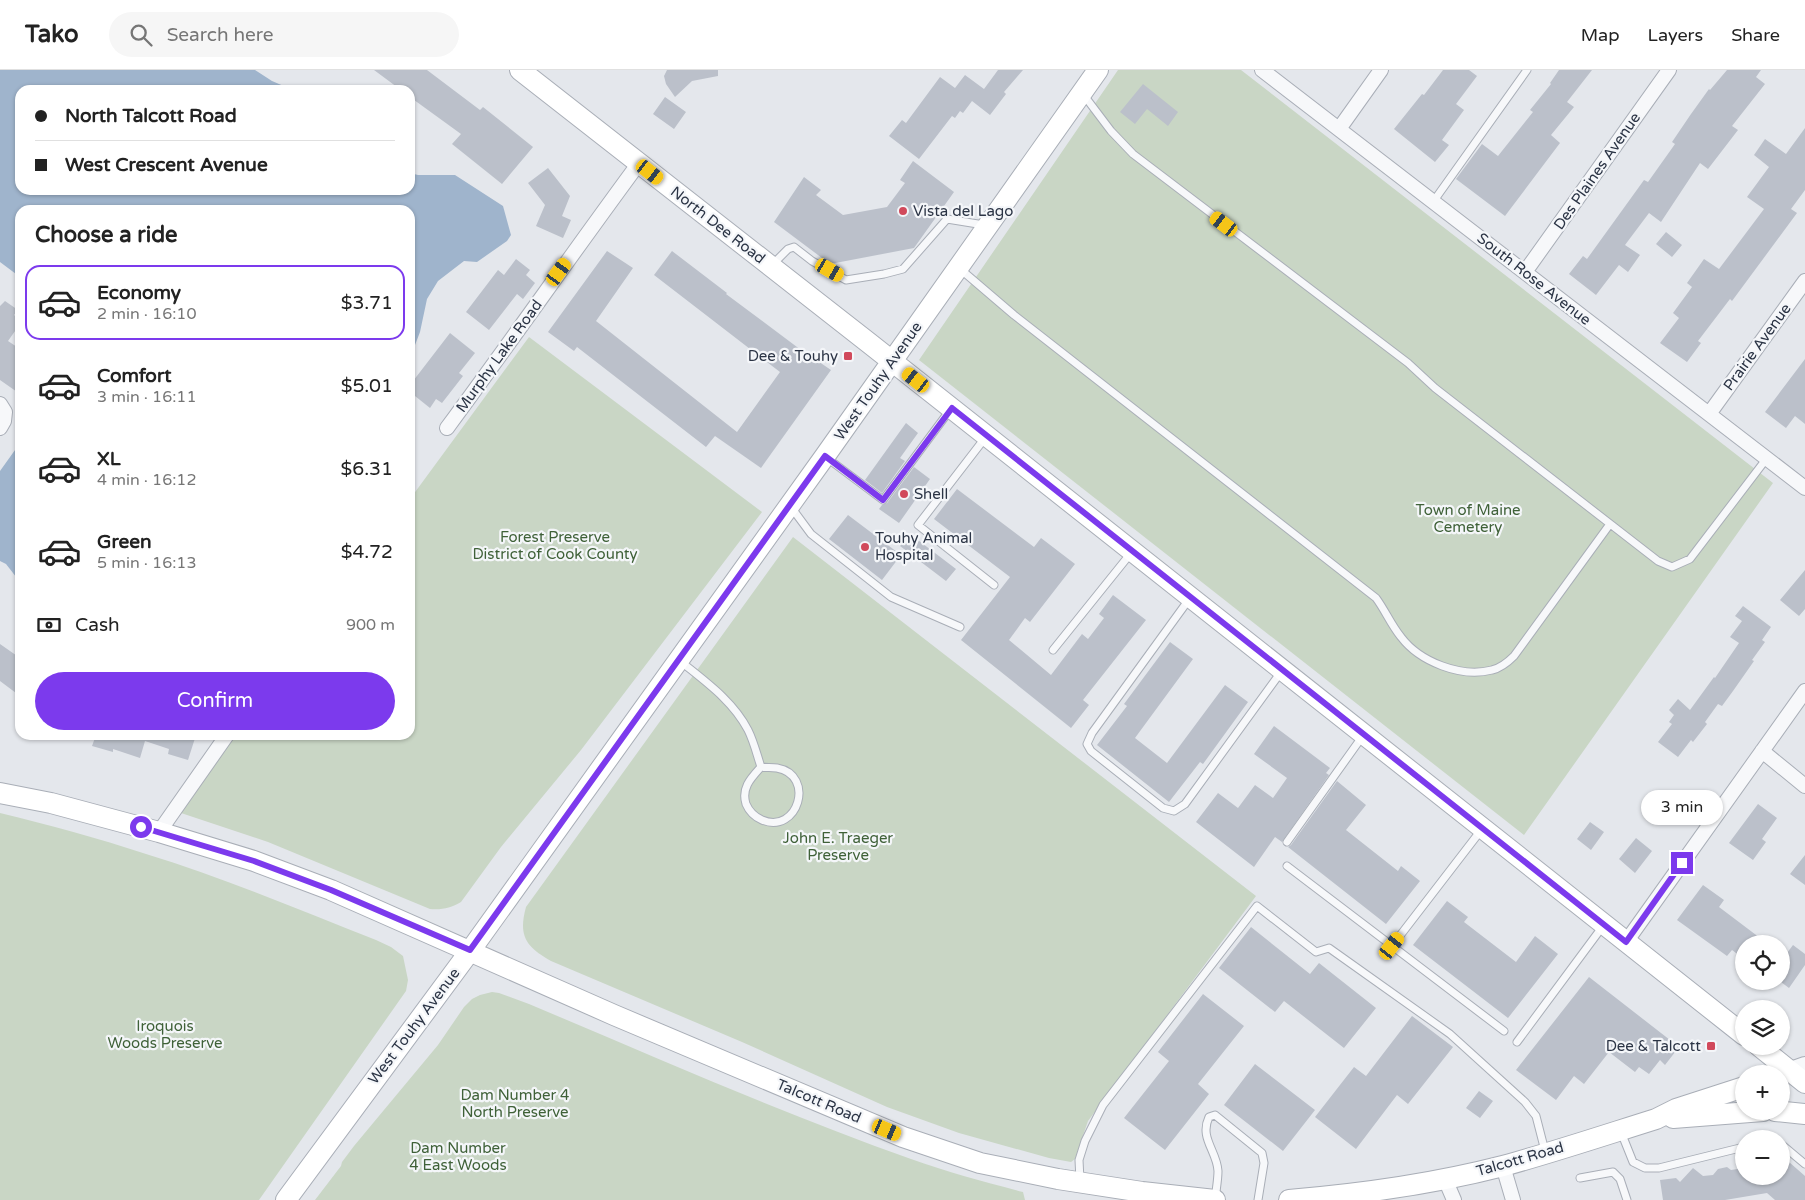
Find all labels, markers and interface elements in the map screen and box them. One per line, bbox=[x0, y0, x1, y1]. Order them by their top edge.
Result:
search box bbox=[109, 12, 459, 57]
text: Tako bbox=[25, 20, 79, 49]
icon: search bbox=[127, 21, 155, 49]
text: Search here bbox=[167, 24, 273, 46]
text: Map bbox=[1581, 24, 1620, 46]
text: Layers bbox=[1648, 24, 1703, 46]
text: Share bbox=[1731, 24, 1780, 46]
text: North Talcott Road bbox=[65, 105, 237, 127]
street label: Des Plaines Avenue bbox=[1550, 109, 1644, 233]
text: West Crescent Avenue bbox=[65, 154, 268, 176]
car bbox=[633, 157, 666, 187]
street label: North Dee Road bbox=[667, 182, 769, 268]
place label: Vista del Lago bbox=[913, 202, 1013, 220]
marker: Vista del Lago bbox=[897, 205, 909, 217]
car bbox=[1207, 209, 1240, 239]
text: Choose a ride bbox=[35, 222, 178, 248]
street label: South Rose Avenue bbox=[1474, 229, 1594, 329]
car bbox=[544, 255, 573, 289]
car bbox=[813, 256, 846, 284]
icon: car bbox=[37, 280, 82, 325]
text: Economy bbox=[97, 282, 181, 304]
text: $3.71 bbox=[341, 292, 393, 314]
street label: Murphy Lake Road bbox=[452, 296, 546, 416]
street label: Prairie Avenue bbox=[1719, 300, 1795, 394]
text: 2 min · 16:10 bbox=[97, 304, 196, 324]
street label: West Touhy Avenue bbox=[830, 318, 926, 444]
place label: Dee & Touhy bbox=[748, 347, 838, 365]
marker: Dee & Touhy bbox=[842, 350, 854, 362]
icon: car bbox=[37, 363, 82, 408]
text: Comfort bbox=[97, 365, 171, 387]
car bbox=[899, 365, 932, 395]
text: $5.01 bbox=[341, 375, 393, 397]
text: 3 min · 16:11 bbox=[97, 387, 196, 407]
icon: car bbox=[37, 446, 82, 491]
text: XL bbox=[97, 448, 121, 470]
text: $6.31 bbox=[341, 458, 393, 480]
text: 4 min · 16:12 bbox=[97, 470, 196, 490]
place label: Shell bbox=[914, 485, 948, 503]
marker: Shell bbox=[898, 488, 910, 500]
park label: Town of Maine Cemetery bbox=[1415, 501, 1521, 536]
park label: Forest Preserve District of Cook County bbox=[472, 528, 638, 563]
icon: car bbox=[37, 529, 82, 574]
place label: Touhy Animal Hospital bbox=[875, 529, 972, 564]
text: Green bbox=[97, 531, 151, 553]
text: $4.72 bbox=[341, 541, 393, 563]
marker: Touhy Animal Hospital bbox=[859, 541, 871, 553]
text: 5 min · 16:13 bbox=[97, 553, 196, 573]
icon: cash bbox=[35, 611, 63, 639]
text: Cash bbox=[75, 614, 120, 636]
text: 900 m bbox=[346, 615, 395, 635]
button: Confirm bbox=[35, 672, 395, 730]
callout: 3 min bbox=[1641, 790, 1723, 826]
text: 3 min bbox=[1661, 797, 1703, 817]
route start bbox=[130, 816, 152, 838]
park label: John E. Traeger Preserve bbox=[783, 829, 893, 864]
route end bbox=[1671, 852, 1693, 874]
car bbox=[1376, 930, 1407, 962]
map controls bbox=[1735, 935, 1790, 1185]
button: locate bbox=[1735, 935, 1790, 990]
street label: West Touhy Avenue bbox=[364, 964, 464, 1088]
button: layers bbox=[1735, 1000, 1790, 1055]
park label: Iroquois Woods Preserve bbox=[107, 1017, 223, 1052]
place label: Dee & Talcott bbox=[1606, 1037, 1701, 1055]
marker: Dee & Talcott bbox=[1705, 1040, 1717, 1052]
button: + bbox=[1735, 1065, 1790, 1120]
street label: Talcott Road bbox=[774, 1075, 864, 1127]
park label: Dam Number 4 North Preserve bbox=[461, 1086, 570, 1121]
car bbox=[870, 1117, 903, 1143]
button: − bbox=[1735, 1130, 1790, 1185]
street label: Talcott Road bbox=[1474, 1138, 1566, 1180]
park label: Dam Number 4 East Woods bbox=[409, 1139, 507, 1174]

